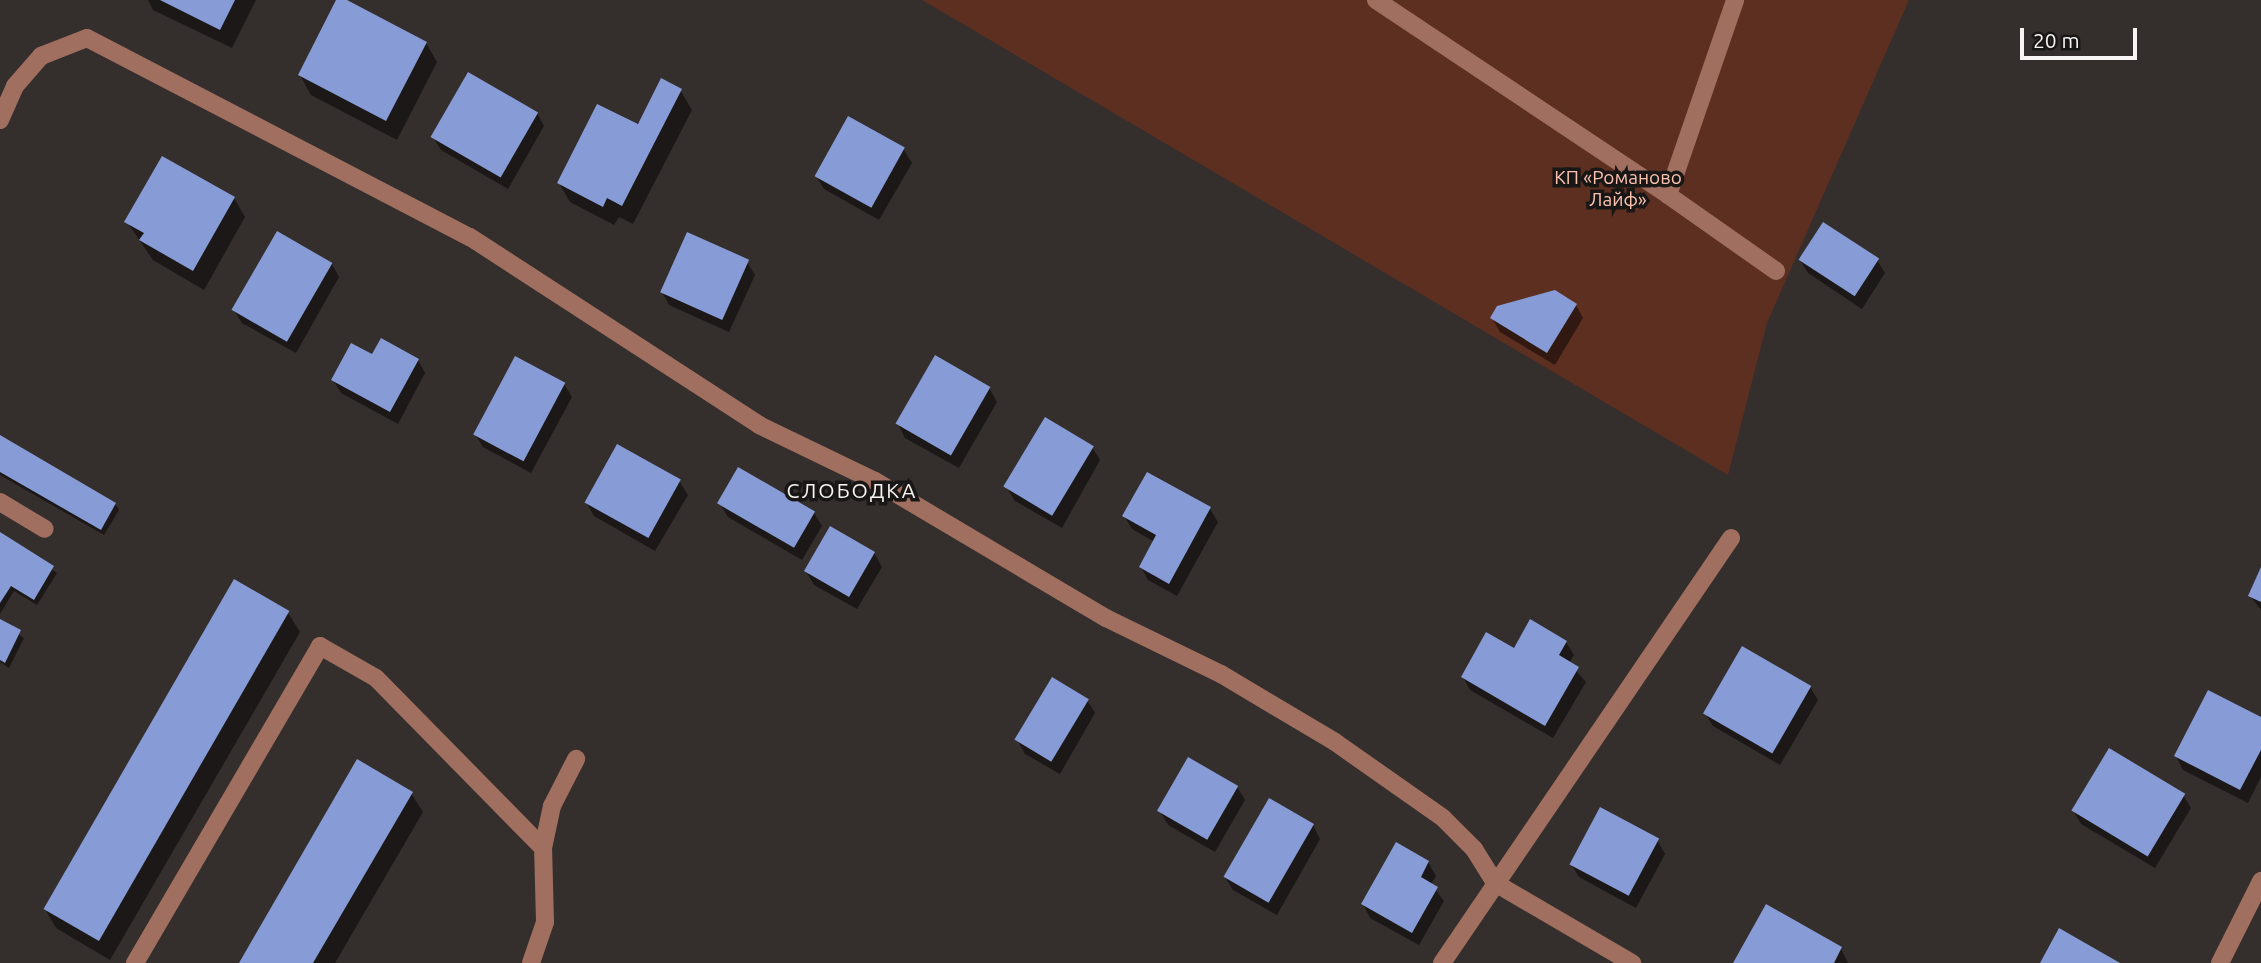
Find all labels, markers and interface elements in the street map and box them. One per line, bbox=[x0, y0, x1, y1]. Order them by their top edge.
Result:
scale bar bbox=[2023, 14, 2140, 58]
text: 20 m bbox=[2033, 28, 2080, 52]
park label: КП «Романово Лайф» bbox=[1554, 167, 1682, 211]
district label: СЛОБОДКА bbox=[788, 477, 916, 503]

